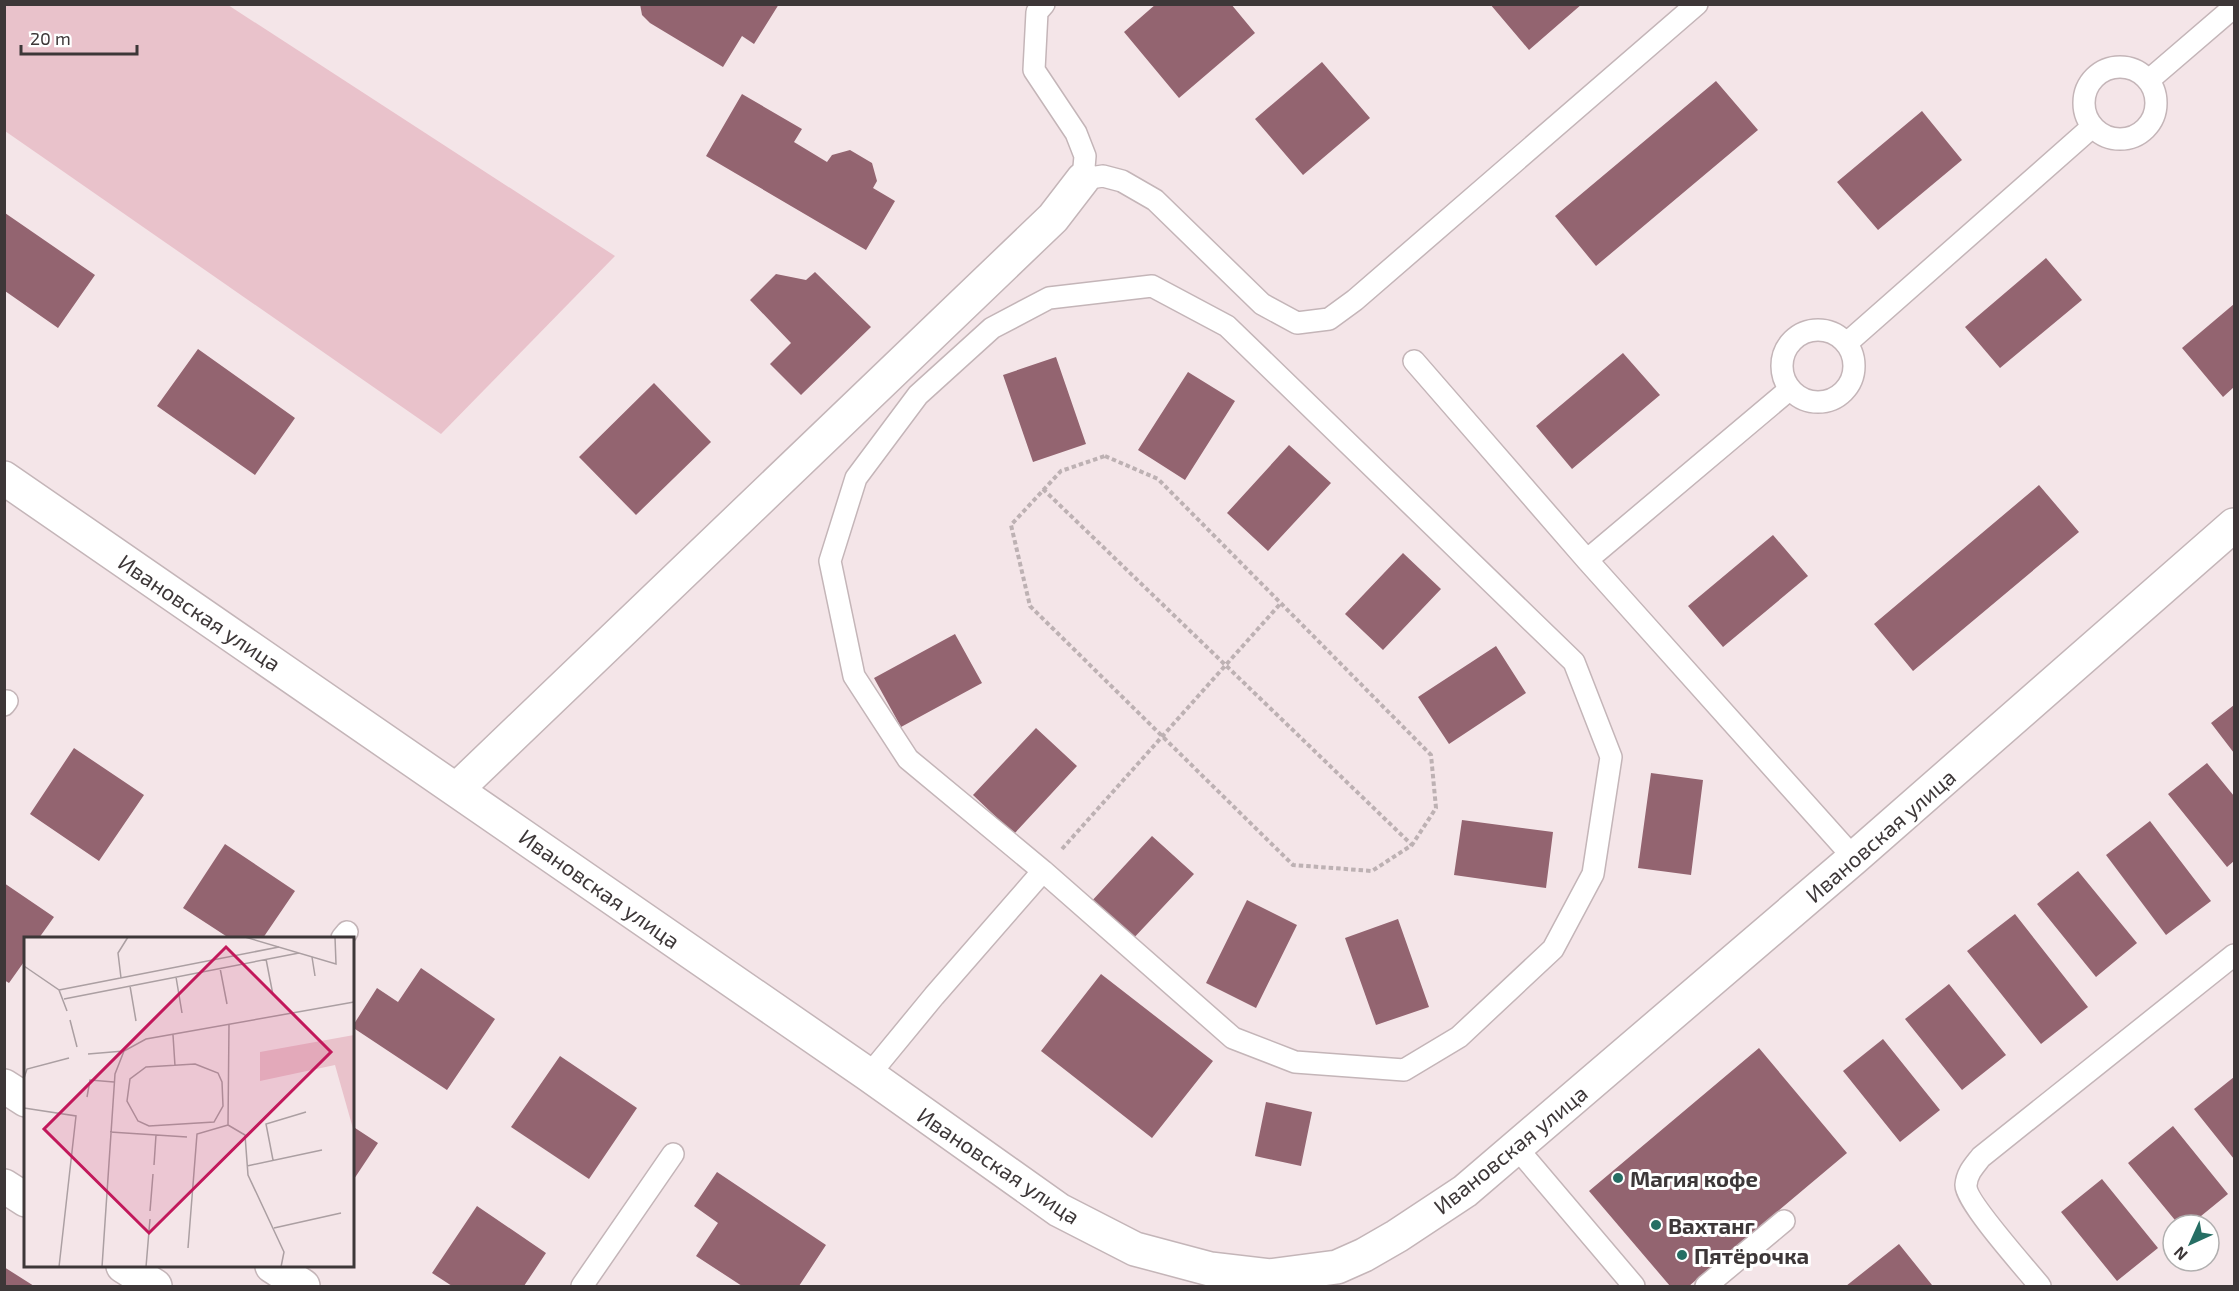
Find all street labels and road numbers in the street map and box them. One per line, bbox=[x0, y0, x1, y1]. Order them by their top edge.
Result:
street label: Ивановская улица bbox=[113, 548, 286, 677]
street label: Ивановская улица bbox=[1800, 763, 1961, 908]
street label: Ивановская улица bbox=[514, 823, 685, 954]
street label: Ивановская улица bbox=[1428, 1079, 1593, 1220]
street label: Ивановская улица bbox=[912, 1101, 1085, 1230]

